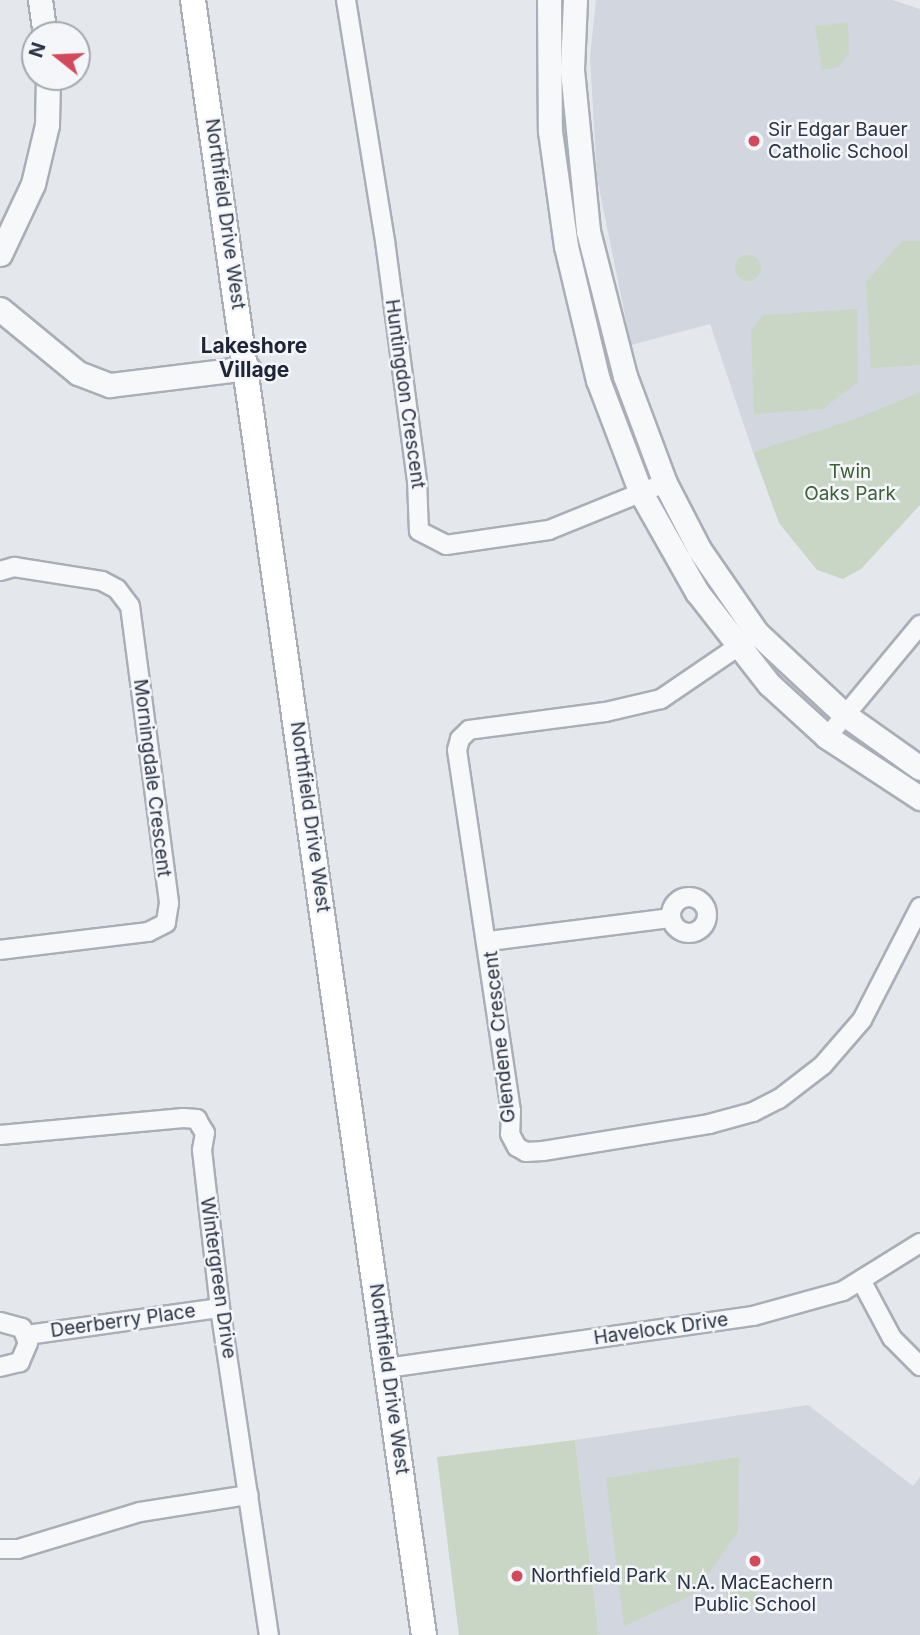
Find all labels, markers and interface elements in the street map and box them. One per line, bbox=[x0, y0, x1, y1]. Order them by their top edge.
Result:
north arrow bbox=[21, 21, 91, 91]
text: N bbox=[24, 40, 51, 60]
street label: Northfield Drive West bbox=[200, 117, 250, 311]
place label: Sir Edgar Bauer Catholic School bbox=[768, 119, 908, 163]
marker: Sir Edgar Bauer Catholic School bbox=[746, 133, 762, 149]
street label: Huntingdon Crescent bbox=[380, 298, 430, 490]
district label: Lakeshore Village bbox=[201, 333, 307, 383]
park label: Twin Oaks Park bbox=[804, 461, 896, 505]
street label: Morningdale Crescent bbox=[129, 678, 175, 878]
street label: Northfield Drive West bbox=[285, 720, 335, 914]
street label: Glendene Crescent bbox=[480, 950, 520, 1124]
street label: Wintergreen Drive bbox=[195, 1196, 241, 1360]
street label: Northfield Drive West bbox=[364, 1282, 414, 1476]
street label: Deerberry Place bbox=[49, 1300, 197, 1342]
street label: Havelock Drive bbox=[592, 1308, 730, 1350]
marker: N.A. MacEachern Public School bbox=[747, 1553, 763, 1569]
place label: Northfield Park bbox=[531, 1565, 667, 1587]
marker: Northfield Park bbox=[509, 1568, 525, 1584]
place label: N.A. MacEachern Public School bbox=[677, 1572, 833, 1616]

